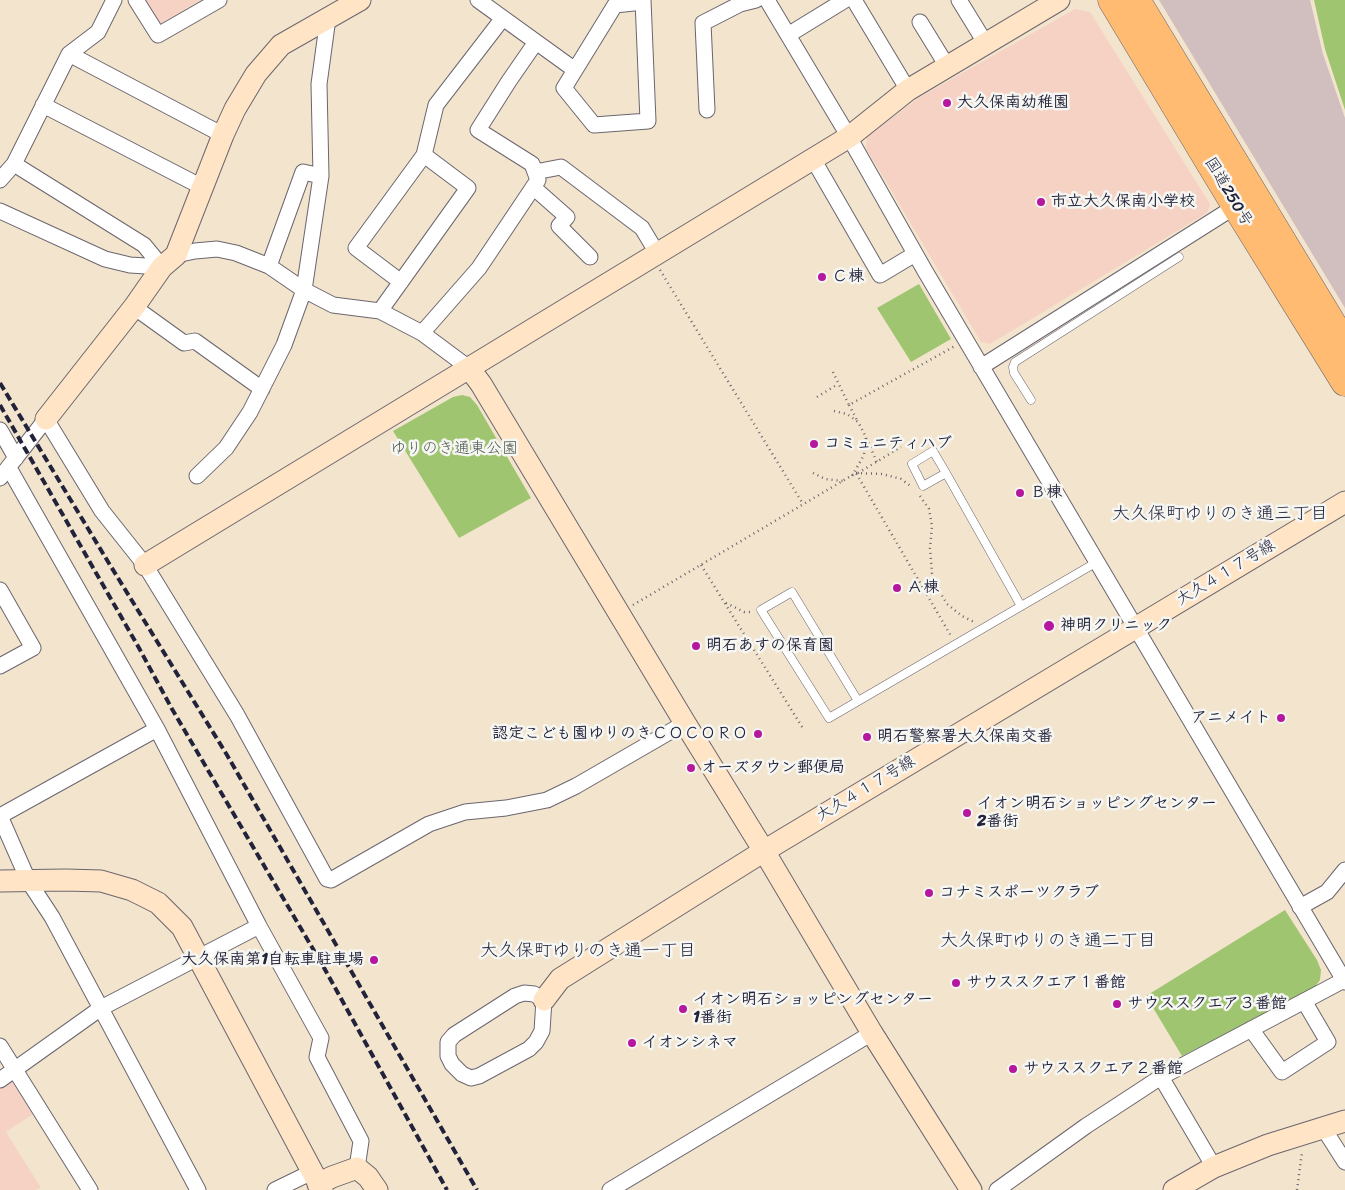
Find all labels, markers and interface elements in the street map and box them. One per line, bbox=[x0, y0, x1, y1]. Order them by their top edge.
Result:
place label: 大久保南幼稚園 bbox=[957, 93, 1069, 113]
marker: 大久保南幼稚園 bbox=[941, 97, 953, 109]
street label: 国道250号 bbox=[1200, 154, 1256, 230]
place label: 市立大久保南小学校 bbox=[1051, 192, 1195, 212]
marker: 市立大久保南小学校 bbox=[1035, 196, 1047, 208]
place label: Ｃ棟 bbox=[832, 267, 864, 287]
marker: Ｃ棟 bbox=[816, 271, 828, 283]
place label: コミュニティハブ bbox=[824, 434, 952, 454]
marker: コミュニティハブ bbox=[808, 438, 820, 450]
park label: ゆりのき通東公園 bbox=[390, 439, 518, 459]
place label: Ｂ棟 bbox=[1030, 483, 1062, 503]
marker: Ｂ棟 bbox=[1014, 487, 1026, 499]
district label: 大久保町ゆりのき通三丁目 bbox=[1112, 503, 1328, 525]
street label: 大久４１７号線 bbox=[1173, 536, 1279, 610]
place label: Ａ棟 bbox=[907, 578, 939, 598]
marker: Ａ棟 bbox=[891, 582, 903, 594]
place label: 神明クリニック bbox=[1060, 616, 1172, 636]
marker: 神明クリニック bbox=[1042, 619, 1056, 633]
place label: 明石あすの保育園 bbox=[706, 636, 834, 656]
marker: 明石あすの保育園 bbox=[690, 640, 702, 652]
place label: アニメイト bbox=[1191, 708, 1271, 728]
marker: アニメイト bbox=[1275, 712, 1287, 724]
place label: 認定こども園ゆりのきＣＯＣＯＲＯ bbox=[492, 724, 748, 744]
place label: 明石警察署大久保南交番 bbox=[877, 727, 1053, 747]
marker: 認定こども園ゆりのきＣＯＣＯＲＯ bbox=[752, 728, 764, 740]
marker: 明石警察署大久保南交番 bbox=[861, 731, 873, 743]
street label: 大久４１７号線 bbox=[813, 752, 919, 826]
place label: オーズタウン郵便局 bbox=[701, 758, 845, 778]
marker: オーズタウン郵便局 bbox=[685, 762, 697, 774]
place label: イオン明石ショッピングセンター 2番街 bbox=[977, 794, 1217, 832]
marker: イオン明石ショッピングセンター 2番街 bbox=[961, 807, 973, 819]
place label: コナミスポーツクラブ bbox=[939, 883, 1099, 903]
marker: コナミスポーツクラブ bbox=[923, 887, 935, 899]
district label: 大久保町ゆりのき通二丁目 bbox=[940, 930, 1156, 952]
district label: 大久保町ゆりのき通一丁目 bbox=[480, 940, 696, 962]
place label: 大久保南第1自転車駐車場 bbox=[181, 950, 364, 970]
marker: 大久保南第1自転車駐車場 bbox=[368, 954, 380, 966]
place label: サウススクエア１番館 bbox=[966, 973, 1126, 993]
marker: サウススクエア１番館 bbox=[950, 977, 962, 989]
place label: イオン明石ショッピングセンター 1番街 bbox=[693, 990, 933, 1028]
place label: サウススクエア３番館 bbox=[1127, 994, 1287, 1014]
marker: サウススクエア３番館 bbox=[1111, 998, 1123, 1010]
marker: イオン明石ショッピングセンター 1番街 bbox=[677, 1003, 689, 1015]
place label: イオンシネマ bbox=[642, 1033, 738, 1053]
marker: イオンシネマ bbox=[626, 1037, 638, 1049]
place label: サウススクエア２番館 bbox=[1023, 1059, 1183, 1079]
marker: サウススクエア２番館 bbox=[1007, 1063, 1019, 1075]

